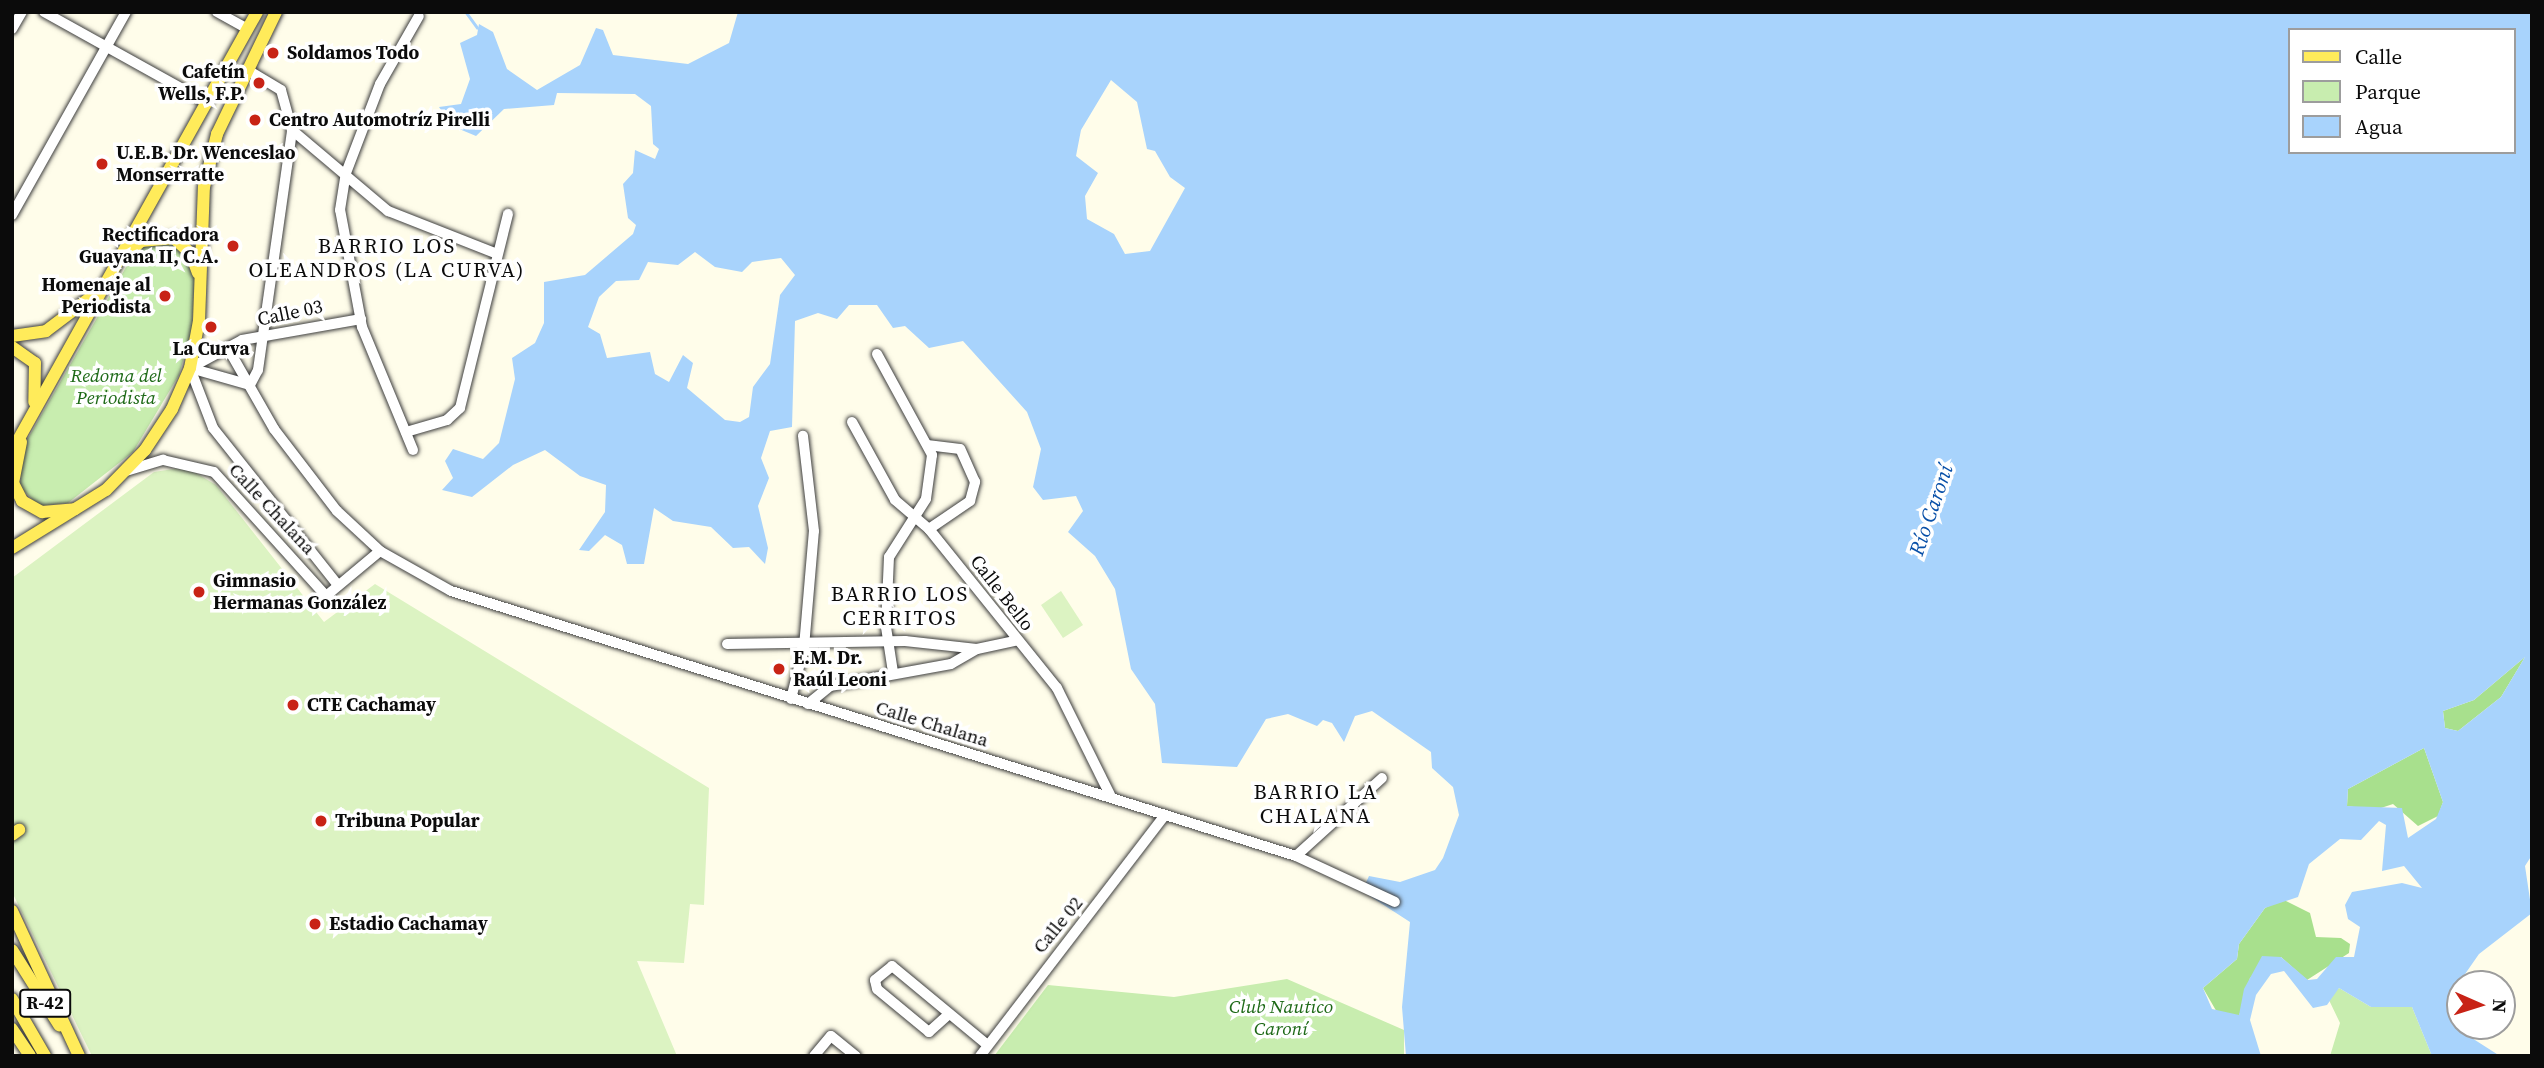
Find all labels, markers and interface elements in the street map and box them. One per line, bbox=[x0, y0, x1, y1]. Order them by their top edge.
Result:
legend bbox=[2288, 28, 2516, 154]
place label: Soldamos Todo bbox=[287, 42, 419, 64]
text: Calle bbox=[2355, 42, 2402, 71]
marker: Soldamos Todo bbox=[265, 45, 281, 61]
place label: Cafetín Wells, F.P. bbox=[158, 61, 245, 105]
marker: Cafetín Wells, F.P. bbox=[251, 75, 267, 91]
text: Parque bbox=[2355, 77, 2421, 106]
place label: Centro Automotríz Pirelli bbox=[269, 109, 490, 131]
marker: Centro Automotríz Pirelli bbox=[247, 112, 263, 128]
text: Agua bbox=[2355, 112, 2403, 141]
place label: U.E.B. Dr. Wenceslao Monserratte bbox=[116, 142, 296, 186]
marker: U.E.B. Dr. Wenceslao Monserratte bbox=[94, 156, 110, 172]
place label: Rectificadora Guayana II, C.A. bbox=[79, 224, 219, 268]
district label: BARRIO LOS OLEANDROS (LA CURVA) bbox=[251, 233, 523, 283]
marker: Rectificadora Guayana II, C.A. bbox=[225, 238, 241, 254]
place label: Homenaje al Periodista bbox=[41, 274, 151, 318]
marker: Homenaje al Periodista bbox=[157, 288, 173, 304]
street label: Calle 03 bbox=[255, 295, 325, 331]
marker: La Curva bbox=[203, 319, 219, 335]
place label: La Curva bbox=[173, 338, 249, 360]
park label: Redoma del Periodista bbox=[70, 365, 162, 409]
street label: Calle Chalana bbox=[224, 459, 320, 559]
water label: Río Caroní bbox=[1904, 461, 1958, 559]
street label: Calle Bello bbox=[965, 550, 1039, 636]
place label: Gimnasio Hermanas González bbox=[213, 570, 386, 614]
district label: BARRIO LOS CERRITOS bbox=[832, 581, 968, 631]
marker: Gimnasio Hermanas González bbox=[191, 584, 207, 600]
place label: E.M. Dr. Raúl Leoni bbox=[793, 647, 887, 691]
marker: E.M. Dr. Raúl Leoni bbox=[771, 661, 787, 677]
place label: CTE Cachamay bbox=[307, 694, 436, 716]
street label: Calle Chalana bbox=[873, 696, 991, 752]
marker: CTE Cachamay bbox=[285, 697, 301, 713]
district label: BARRIO LA CHALANA bbox=[1255, 779, 1377, 829]
place label: Tribuna Popular bbox=[335, 810, 480, 832]
marker: Tribuna Popular bbox=[313, 813, 329, 829]
street label: Calle 02 bbox=[1028, 892, 1088, 958]
place label: Estadio Cachamay bbox=[329, 913, 488, 935]
marker: Estadio Cachamay bbox=[307, 916, 323, 932]
north arrow bbox=[2446, 970, 2516, 1040]
road number: R-42 bbox=[19, 988, 71, 1018]
park label: Club Nautico Caroní bbox=[1229, 996, 1333, 1040]
text: N bbox=[2487, 998, 2513, 1014]

